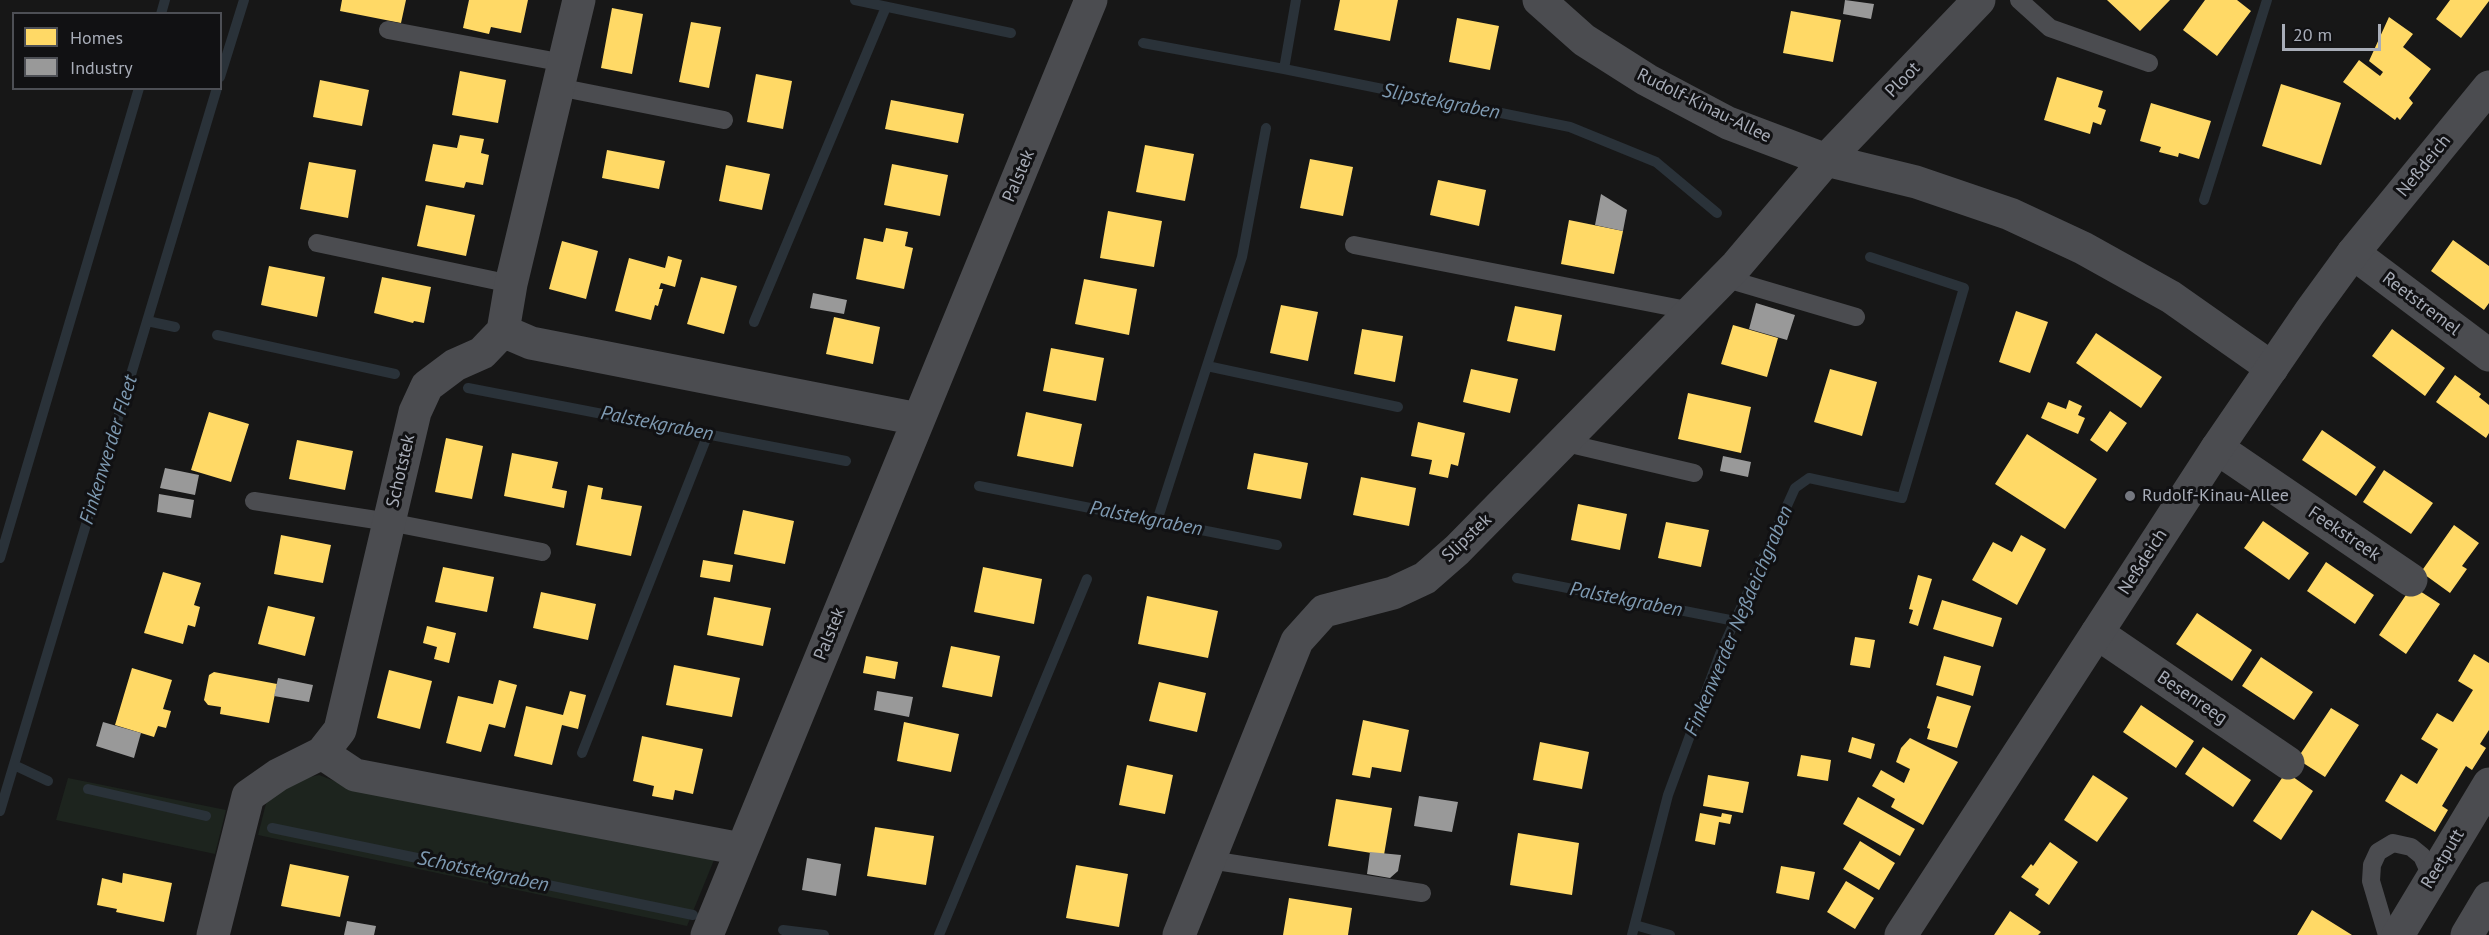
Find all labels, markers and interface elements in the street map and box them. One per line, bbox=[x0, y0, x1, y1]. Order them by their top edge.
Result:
legend bbox=[12, 12, 222, 90]
scale bar bbox=[2285, 12, 2384, 50]
text: 20 m bbox=[2293, 23, 2332, 46]
text: Homes bbox=[70, 26, 123, 49]
text: Industry bbox=[70, 56, 133, 79]
street label: Ploot bbox=[1881, 58, 1925, 102]
street label: Rudolf-Kinau-Allee bbox=[1633, 64, 1775, 148]
water label: Slipstekgraben bbox=[1380, 79, 1502, 125]
street label: Neßdeich bbox=[2392, 131, 2456, 201]
street label: Palstek bbox=[998, 147, 1040, 205]
street label: Reetstremel bbox=[2378, 268, 2464, 340]
water label: Finkenwerder Fleet bbox=[75, 373, 143, 527]
water label: Palstekgraben bbox=[599, 401, 715, 447]
street label: Schotstek bbox=[382, 432, 420, 510]
place label: Rudolf-Kinau-Allee bbox=[2142, 485, 2289, 507]
marker: Rudolf-Kinau-Allee bbox=[2123, 489, 2137, 503]
water label: Palstekgraben bbox=[1088, 496, 1204, 542]
water label: Finkenwerder Neßdeichgraben bbox=[1680, 502, 1798, 740]
street label: Feekstreek bbox=[2304, 502, 2384, 566]
street label: Slipstek bbox=[1438, 509, 1496, 567]
street label: Neßdeich bbox=[2114, 525, 2172, 599]
water label: Palstekgraben bbox=[1568, 577, 1684, 623]
street label: Palstek bbox=[810, 605, 850, 663]
street label: Besenreeg bbox=[2153, 667, 2231, 729]
street label: Reetputt bbox=[2417, 825, 2469, 893]
water label: Schotstekgraben bbox=[415, 846, 551, 898]

